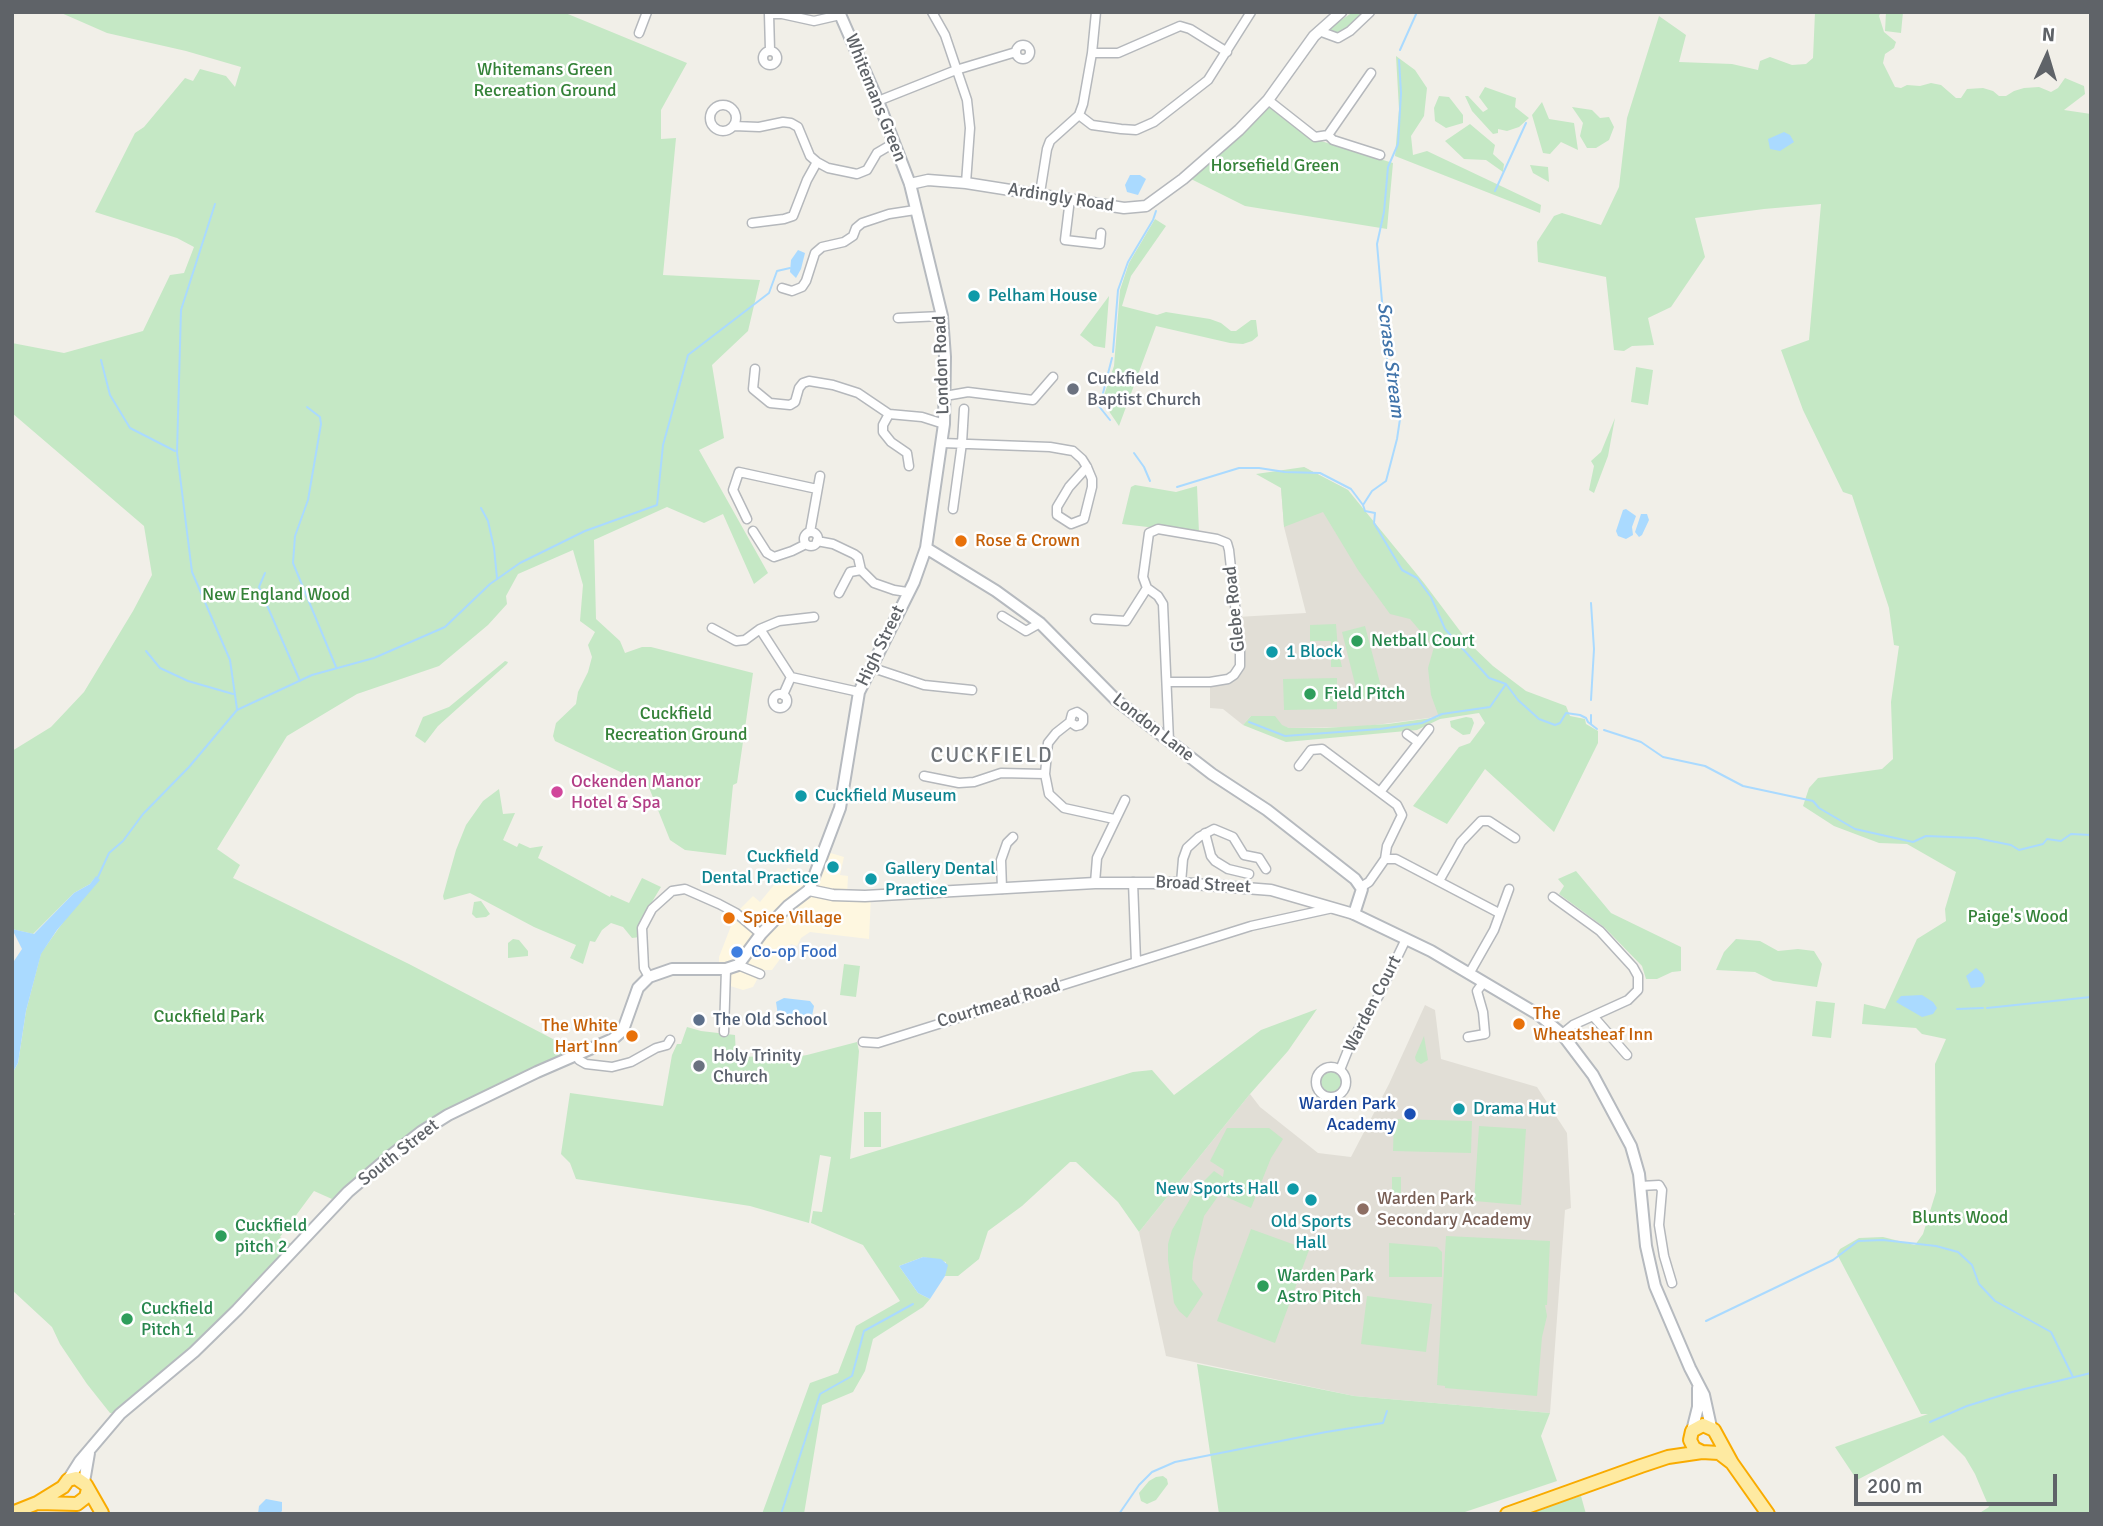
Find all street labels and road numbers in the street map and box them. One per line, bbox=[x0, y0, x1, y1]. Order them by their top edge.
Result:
street label: Whitemans Green bbox=[840, 31, 910, 165]
street label: Ardingly Road bbox=[1006, 179, 1116, 217]
street label: London Road bbox=[929, 315, 955, 415]
street label: Glebe Road bbox=[1220, 565, 1250, 653]
street label: High Street bbox=[852, 602, 910, 690]
street label: London Lane bbox=[1108, 689, 1198, 767]
street label: Broad Street bbox=[1155, 872, 1251, 898]
street label: Warden Court bbox=[1339, 952, 1407, 1056]
street label: Courtmead Road bbox=[935, 975, 1063, 1033]
street label: South Street bbox=[354, 1115, 444, 1191]

